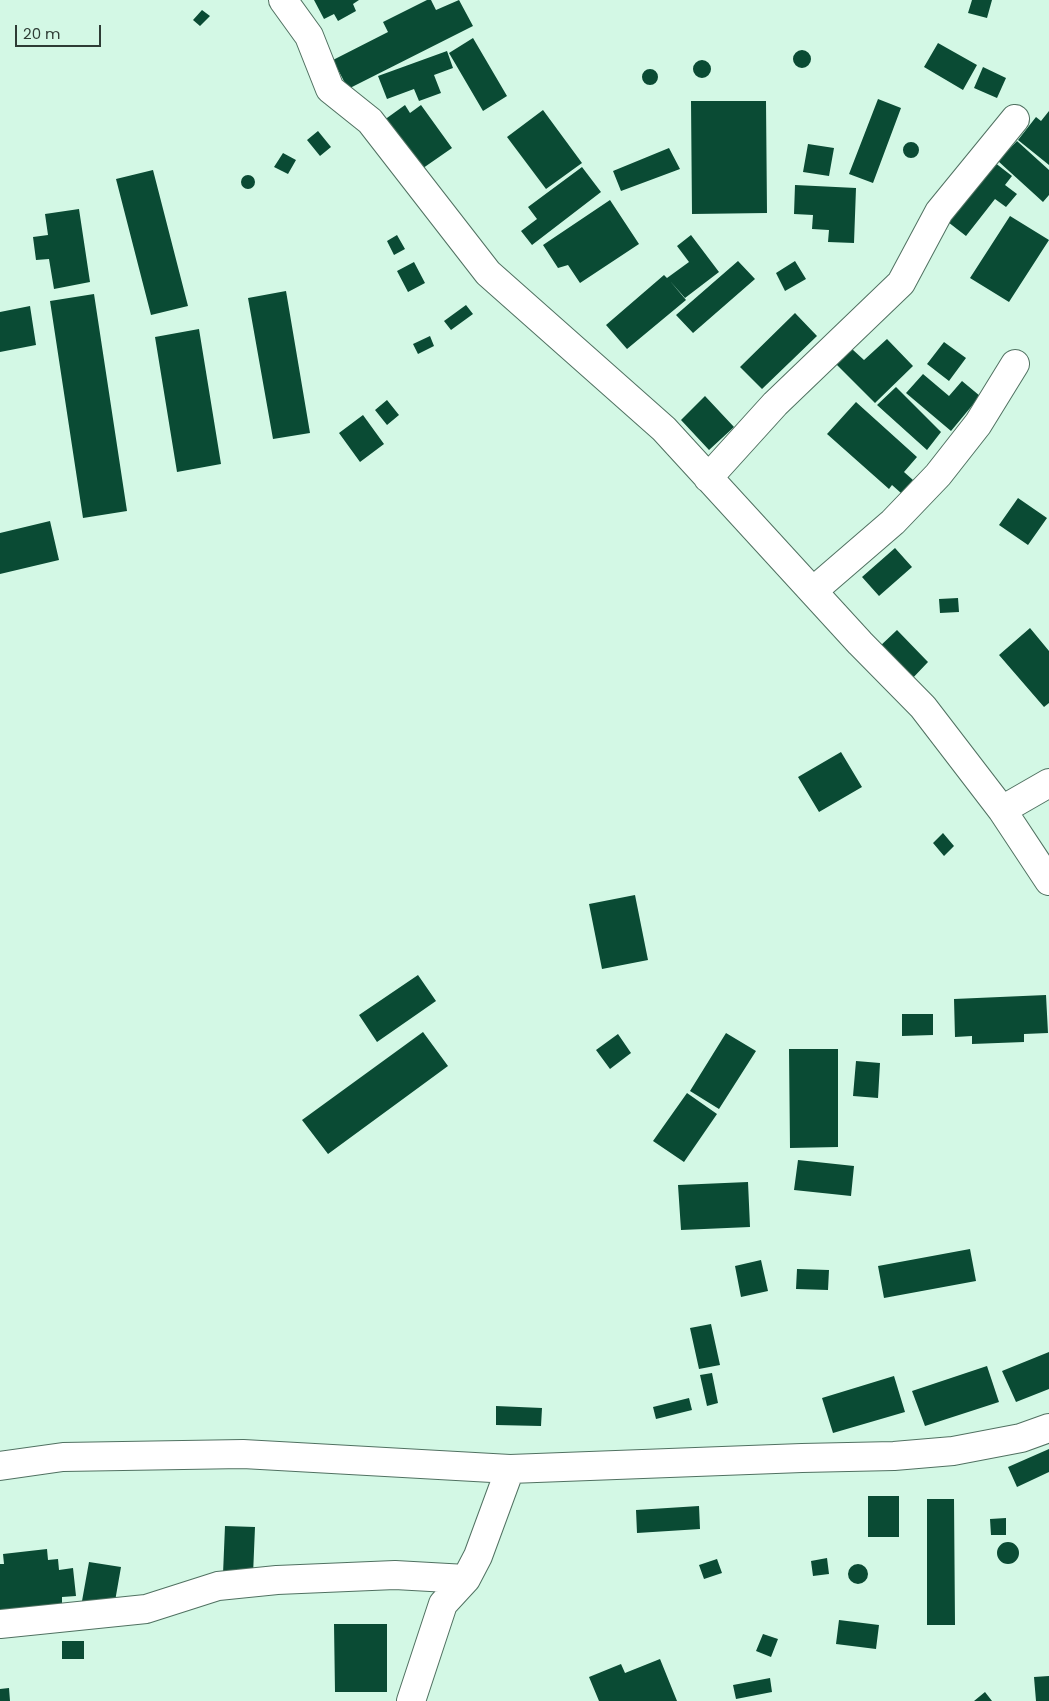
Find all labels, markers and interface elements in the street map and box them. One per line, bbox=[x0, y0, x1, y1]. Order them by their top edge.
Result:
scale bar bbox=[18, 15, 104, 47]
text: 20 m bbox=[23, 23, 61, 44]

